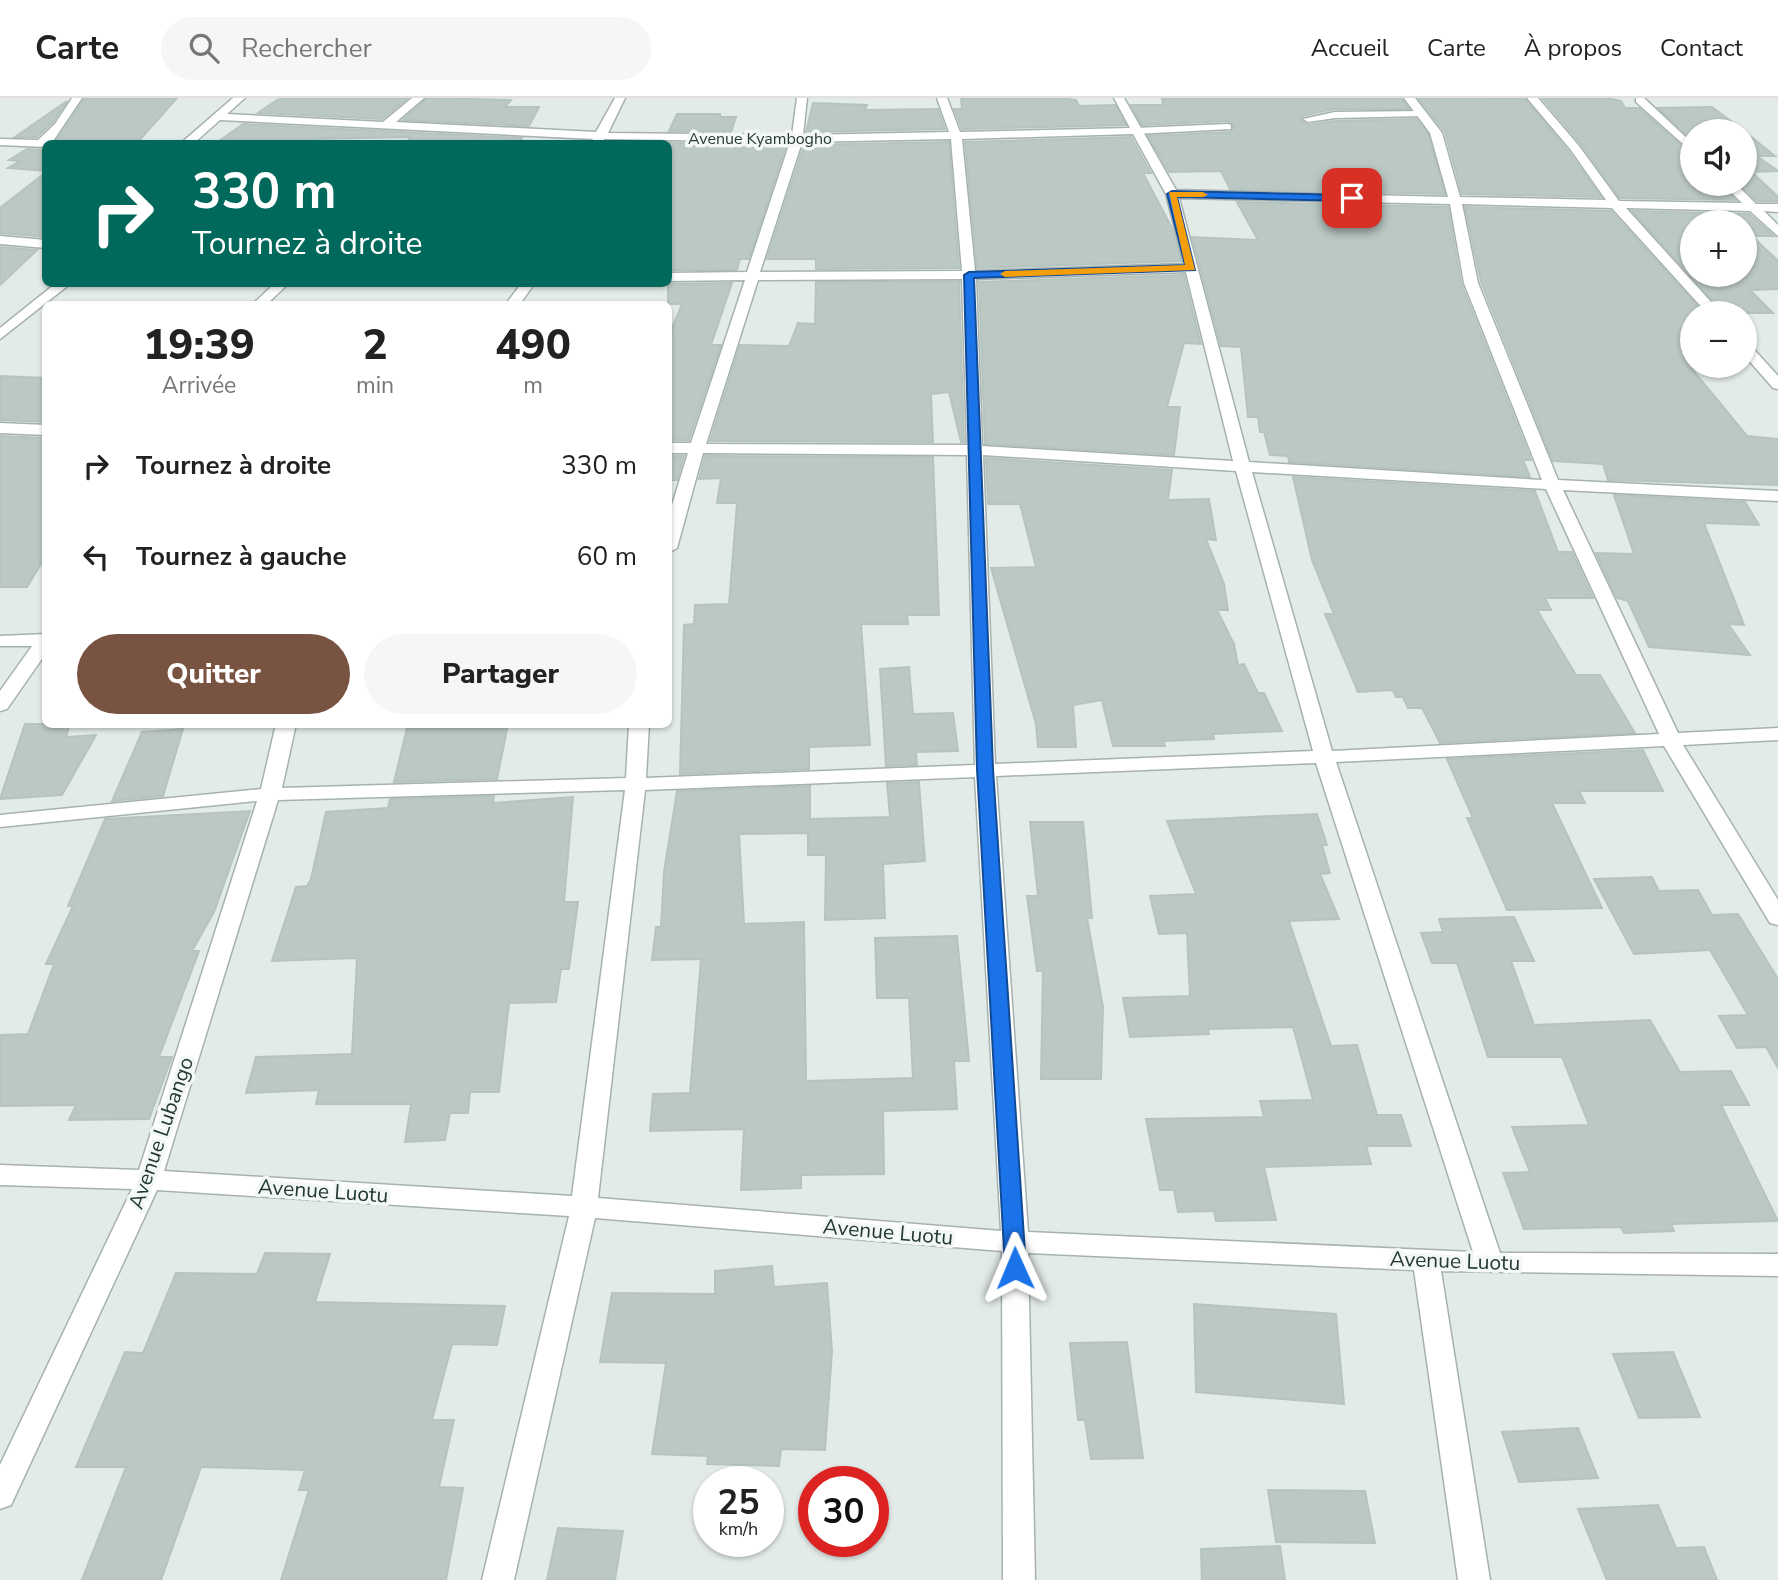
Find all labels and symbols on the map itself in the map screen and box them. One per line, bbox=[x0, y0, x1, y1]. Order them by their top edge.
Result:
street label: Avenue Kyambogho bbox=[688, 128, 832, 150]
pin bbox=[1322, 168, 1382, 228]
street label: Avenue Lubango bbox=[122, 1053, 200, 1213]
street label: Avenue Luotu bbox=[257, 1172, 389, 1210]
street label: Avenue Luotu bbox=[822, 1212, 954, 1252]
position arrow bbox=[978, 1231, 1052, 1305]
street label: Avenue Luotu bbox=[1389, 1245, 1521, 1277]
speed limit sign: 30 bbox=[798, 1466, 889, 1557]

